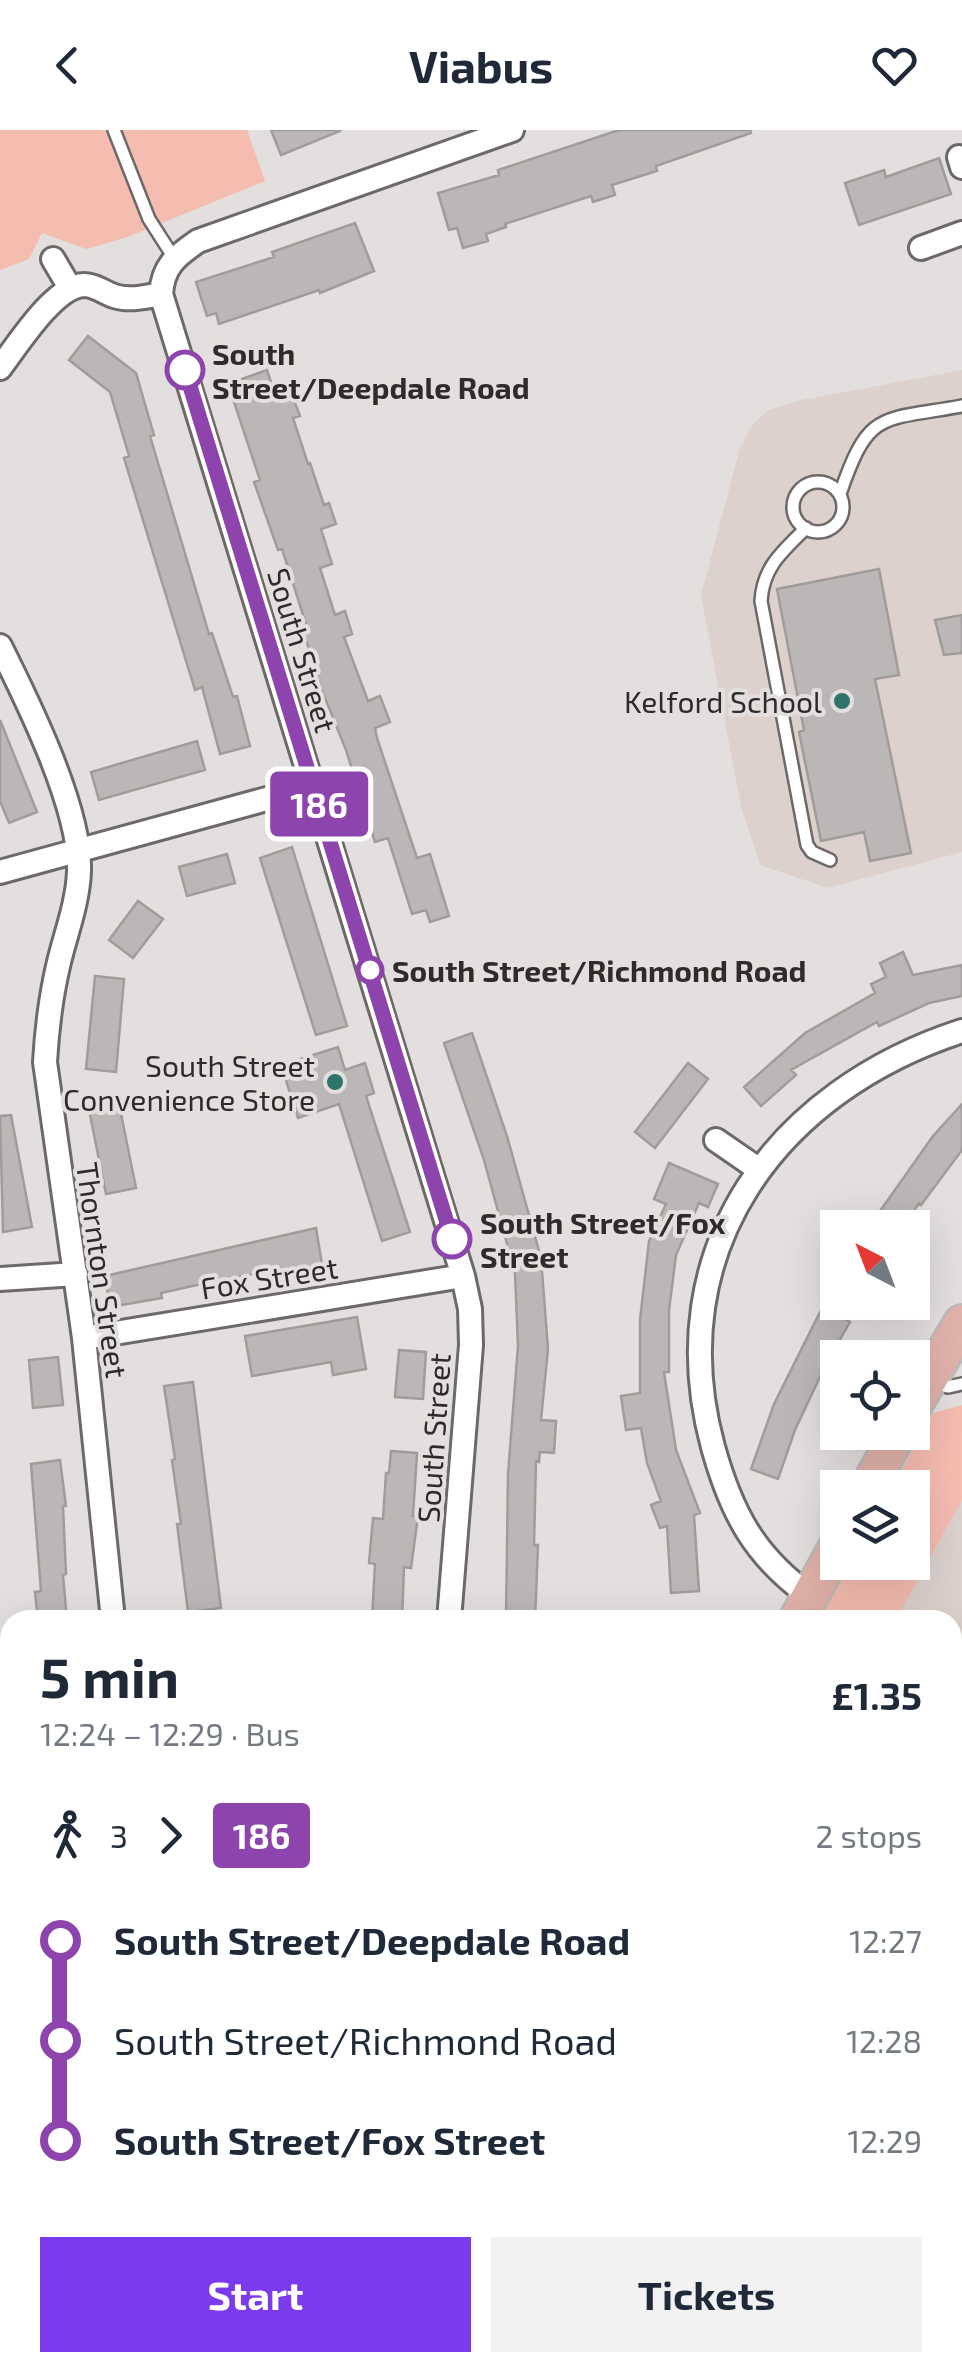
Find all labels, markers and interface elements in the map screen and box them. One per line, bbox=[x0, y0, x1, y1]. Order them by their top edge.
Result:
icon: back bbox=[40, 38, 95, 93]
text: Viabus bbox=[409, 38, 553, 92]
icon: heart bbox=[867, 38, 922, 93]
place label: South Street/Deepdale Road bbox=[212, 335, 530, 405]
marker: South Street/Deepdale Road bbox=[166, 351, 204, 389]
street label: South Street bbox=[261, 564, 345, 736]
place label: Kelford School bbox=[624, 683, 822, 719]
marker: Kelford School bbox=[831, 690, 853, 712]
line badge: 186 bbox=[262, 772, 376, 836]
text: 186 bbox=[290, 783, 348, 825]
place label: South Street/Richmond Road bbox=[392, 952, 806, 988]
marker: South Street/Richmond Road bbox=[357, 957, 383, 983]
place label: South Street Convenience Store bbox=[63, 1047, 315, 1117]
marker: South Street Convenience Store bbox=[324, 1071, 346, 1093]
street label: Thornton Street bbox=[70, 1160, 136, 1380]
place label: South Street/Fox Street bbox=[480, 1204, 726, 1274]
north arrow bbox=[820, 1210, 930, 1320]
map controls bbox=[820, 1210, 930, 1580]
marker: South Street/Fox Street bbox=[433, 1220, 471, 1258]
street label: Fox Street bbox=[198, 1248, 340, 1306]
button: locate bbox=[820, 1340, 930, 1450]
street label: South Street bbox=[409, 1352, 457, 1524]
button: layers bbox=[820, 1470, 930, 1580]
text: 5 min bbox=[40, 1643, 179, 1709]
text: £1.35 bbox=[832, 1672, 922, 1718]
text: 12:24 – 12:29 · Bus bbox=[40, 1714, 300, 1752]
icon: walk bbox=[40, 1808, 95, 1863]
icon: forward bbox=[143, 1808, 198, 1863]
text: 186 bbox=[233, 1814, 290, 1856]
text: 3 bbox=[110, 1816, 128, 1854]
text: 2 stops bbox=[815, 1816, 922, 1854]
text: South Street/Deepdale Road bbox=[114, 1917, 630, 1963]
text: 12:27 bbox=[849, 1921, 922, 1959]
text: South Street/Richmond Road bbox=[114, 2017, 617, 2063]
text: 12:28 bbox=[846, 2021, 922, 2059]
text: South Street/Fox Street bbox=[114, 2117, 545, 2163]
text: 12:29 bbox=[847, 2121, 922, 2159]
button: Start bbox=[40, 2237, 471, 2352]
button: Tickets bbox=[491, 2237, 922, 2352]

